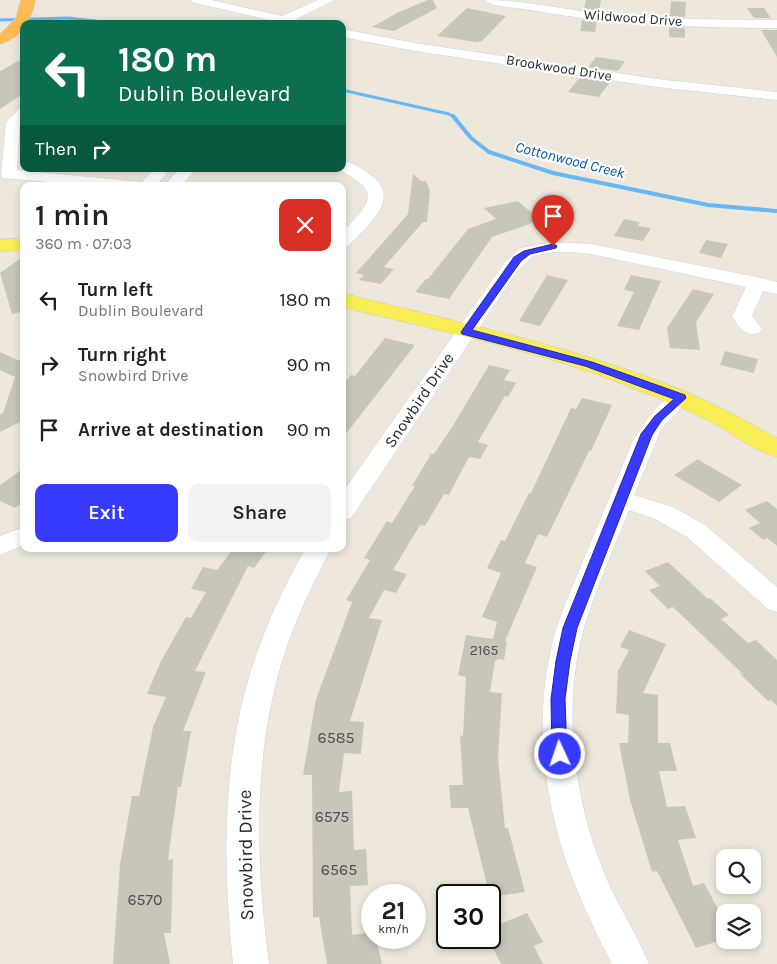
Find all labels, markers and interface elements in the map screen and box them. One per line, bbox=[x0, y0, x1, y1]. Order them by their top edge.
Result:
street label: Wildwood Drive bbox=[583, 6, 683, 30]
text: 180 m bbox=[118, 39, 217, 80]
icon: left bbox=[35, 40, 100, 105]
street label: Brookwood Drive bbox=[505, 51, 613, 85]
text: Dublin Boulevard bbox=[118, 81, 291, 107]
icon: right bbox=[87, 135, 115, 163]
text: Then bbox=[35, 138, 77, 160]
water label: Cottonwood Creek bbox=[513, 138, 627, 182]
pin bbox=[532, 195, 574, 246]
text: 1 min bbox=[35, 197, 109, 233]
button: close bbox=[279, 199, 331, 251]
icon: arrive bbox=[539, 202, 567, 230]
text: 360 m · 07:03 bbox=[35, 234, 132, 253]
text: Turn left bbox=[78, 279, 153, 301]
icon: left bbox=[35, 286, 63, 314]
text: 180 m bbox=[279, 289, 331, 311]
text: Dublin Boulevard bbox=[78, 301, 204, 320]
text: Turn right bbox=[78, 344, 167, 366]
street label: Snowbird Drive bbox=[380, 349, 458, 451]
icon: right bbox=[35, 351, 63, 379]
text: 90 m bbox=[286, 354, 331, 376]
text: Snowbird Drive bbox=[78, 366, 188, 385]
icon: arrive bbox=[35, 416, 63, 444]
text: Arrive at destination bbox=[78, 419, 264, 441]
text: 90 m bbox=[286, 419, 331, 441]
button: Exit bbox=[35, 484, 178, 542]
button: Share bbox=[188, 484, 331, 542]
house number: 2165 bbox=[470, 642, 498, 659]
position arrow bbox=[533, 727, 585, 779]
house number: 6585 bbox=[317, 728, 355, 747]
street label: Snowbird Drive bbox=[234, 789, 258, 921]
house number: 6575 bbox=[315, 807, 349, 826]
map controls bbox=[716, 849, 761, 949]
button: search bbox=[716, 849, 761, 894]
house number: 6565 bbox=[321, 860, 357, 879]
speed limit sign: 30 bbox=[436, 884, 501, 949]
house number: 6570 bbox=[127, 890, 163, 909]
text: 21 bbox=[381, 896, 406, 925]
button: layers bbox=[716, 904, 761, 949]
text: km/h bbox=[378, 922, 409, 936]

